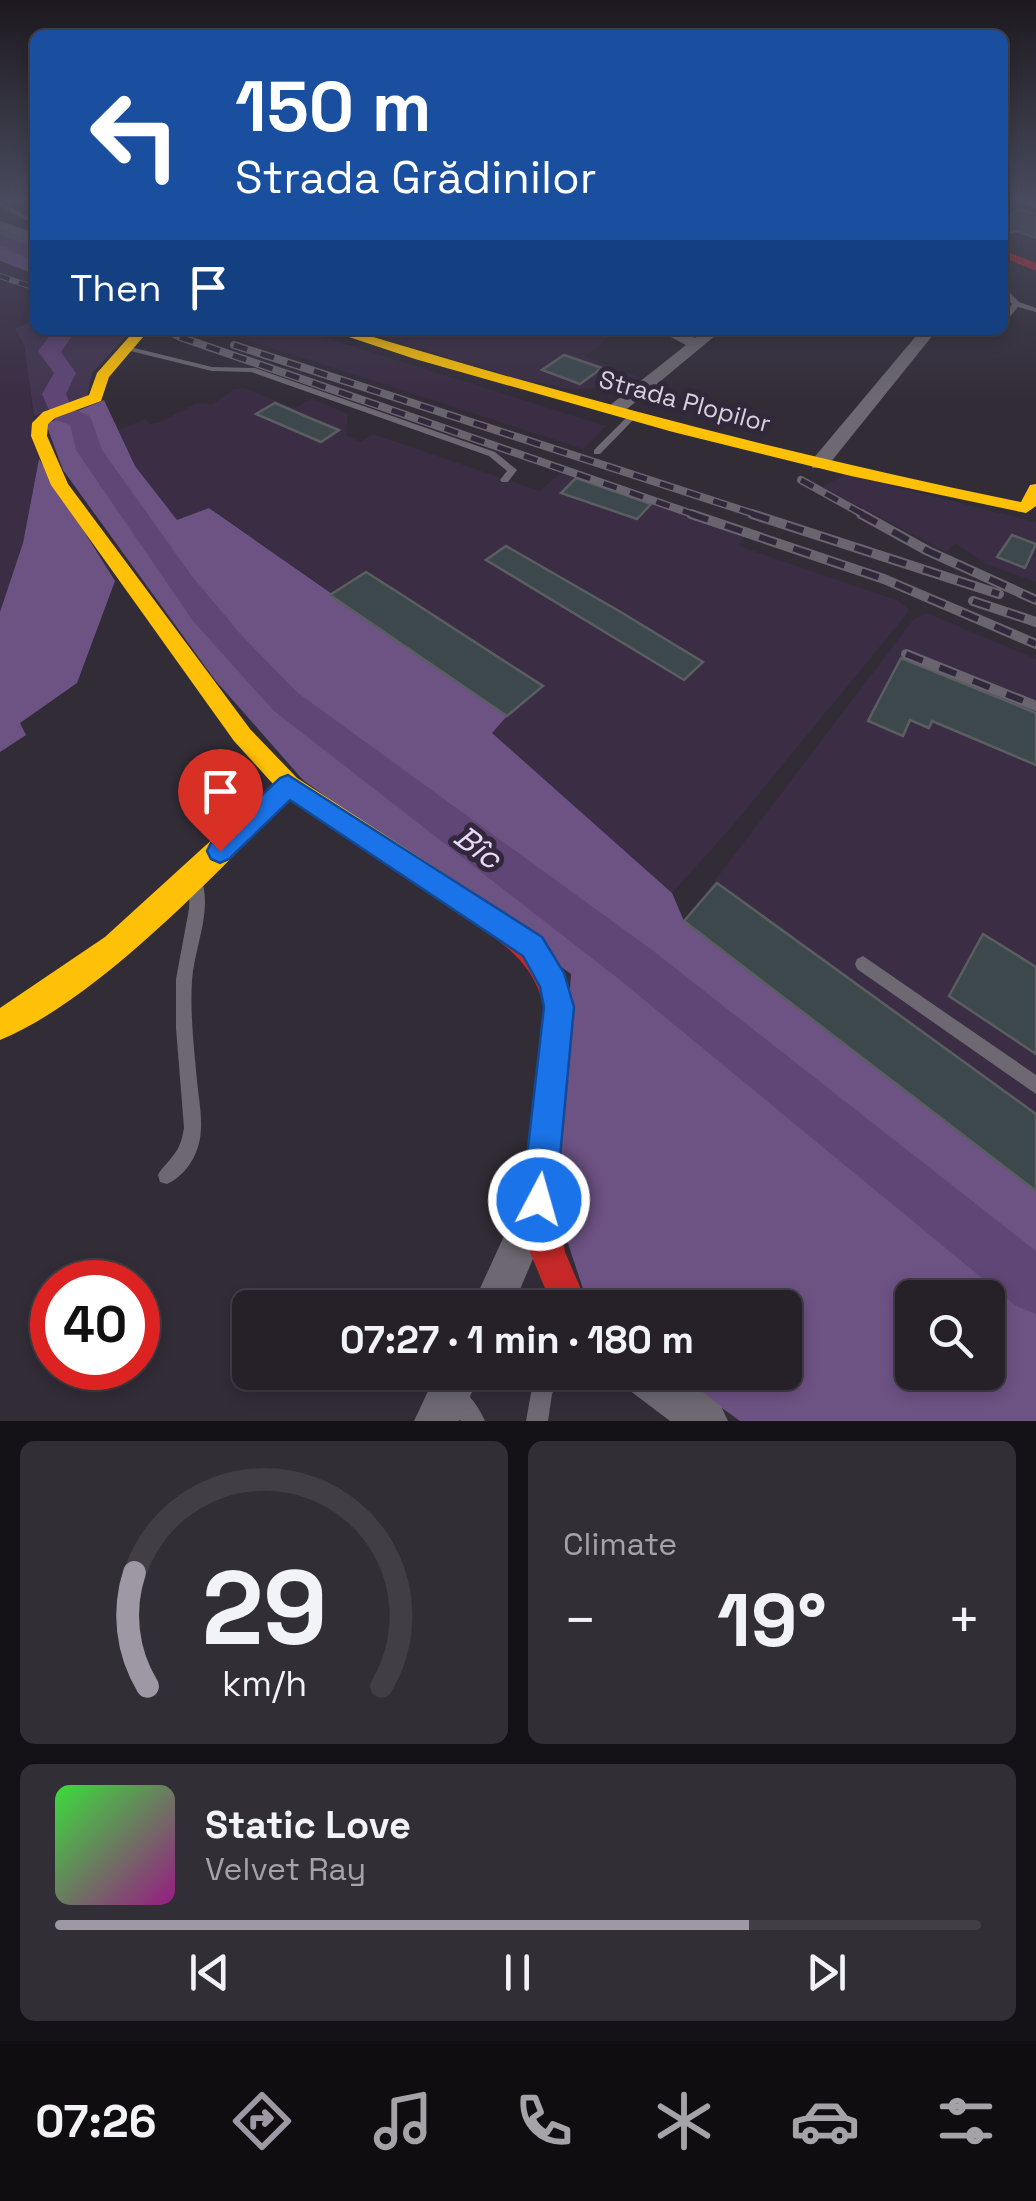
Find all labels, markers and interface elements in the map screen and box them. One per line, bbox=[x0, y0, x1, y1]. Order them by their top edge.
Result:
text: 150 m bbox=[235, 62, 432, 151]
icon: left bbox=[70, 70, 200, 200]
text: Strada Grădinilor bbox=[235, 149, 597, 206]
icon: arrive bbox=[181, 260, 236, 315]
text: Then bbox=[70, 264, 161, 312]
street label: Strada Plopilor bbox=[596, 363, 774, 439]
pin bbox=[178, 749, 263, 852]
icon: arrive bbox=[193, 764, 248, 819]
water label: Bîc bbox=[446, 816, 511, 879]
position arrow bbox=[487, 1148, 591, 1252]
speed limit sign: 40 bbox=[30, 1260, 160, 1390]
map controls bbox=[895, 1280, 1005, 1390]
button: search bbox=[895, 1280, 1005, 1390]
text: 07:27 · 1 min · 180 m bbox=[340, 1316, 694, 1364]
text: Climate bbox=[563, 1524, 677, 1564]
text: 29 bbox=[201, 1542, 327, 1674]
text: 19° bbox=[717, 1572, 827, 1668]
text: − bbox=[563, 1585, 597, 1655]
text: + bbox=[947, 1585, 981, 1655]
text: km/h bbox=[221, 1661, 307, 1706]
text: Static Love bbox=[205, 1801, 411, 1849]
text: Velvet Ray bbox=[205, 1849, 366, 1889]
icon: previous bbox=[182, 1945, 237, 2000]
icon: pause bbox=[490, 1945, 545, 2000]
icon: next bbox=[799, 1945, 854, 2000]
icon: directions bbox=[227, 2086, 297, 2156]
icon: music bbox=[368, 2086, 438, 2156]
icon: phone bbox=[509, 2086, 579, 2156]
icon: climate bbox=[649, 2086, 719, 2156]
icon: car bbox=[790, 2086, 860, 2156]
icon: filters bbox=[931, 2086, 1001, 2156]
text: 07:26 bbox=[35, 2093, 156, 2150]

